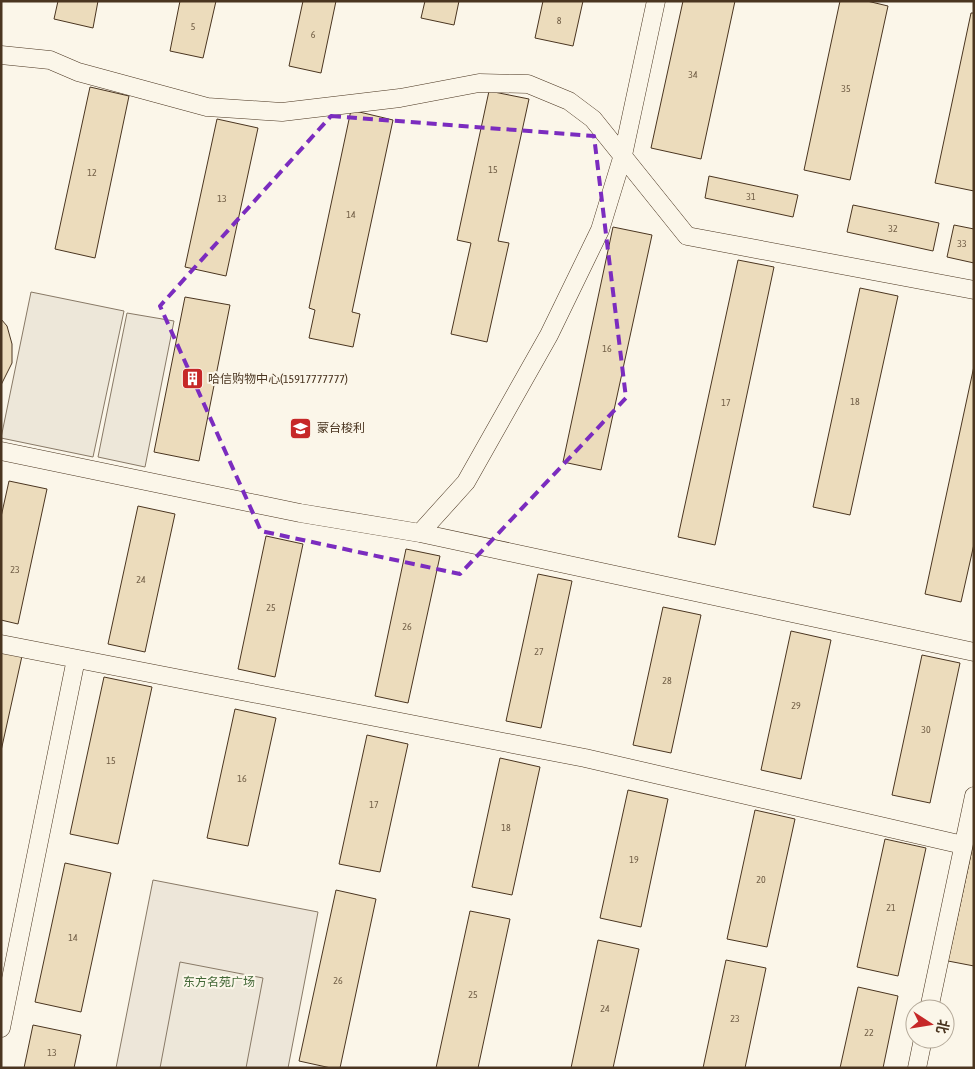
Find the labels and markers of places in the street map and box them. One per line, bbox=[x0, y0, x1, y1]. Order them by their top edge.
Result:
building icon: 哈信购物中心(15917777777) bbox=[180, 367, 204, 391]
place label: 哈信购物中心(15917777777) bbox=[208, 372, 348, 386]
school or university icon: 蒙台梭利 bbox=[289, 416, 313, 440]
place label: 蒙台梭利 bbox=[317, 421, 365, 435]

